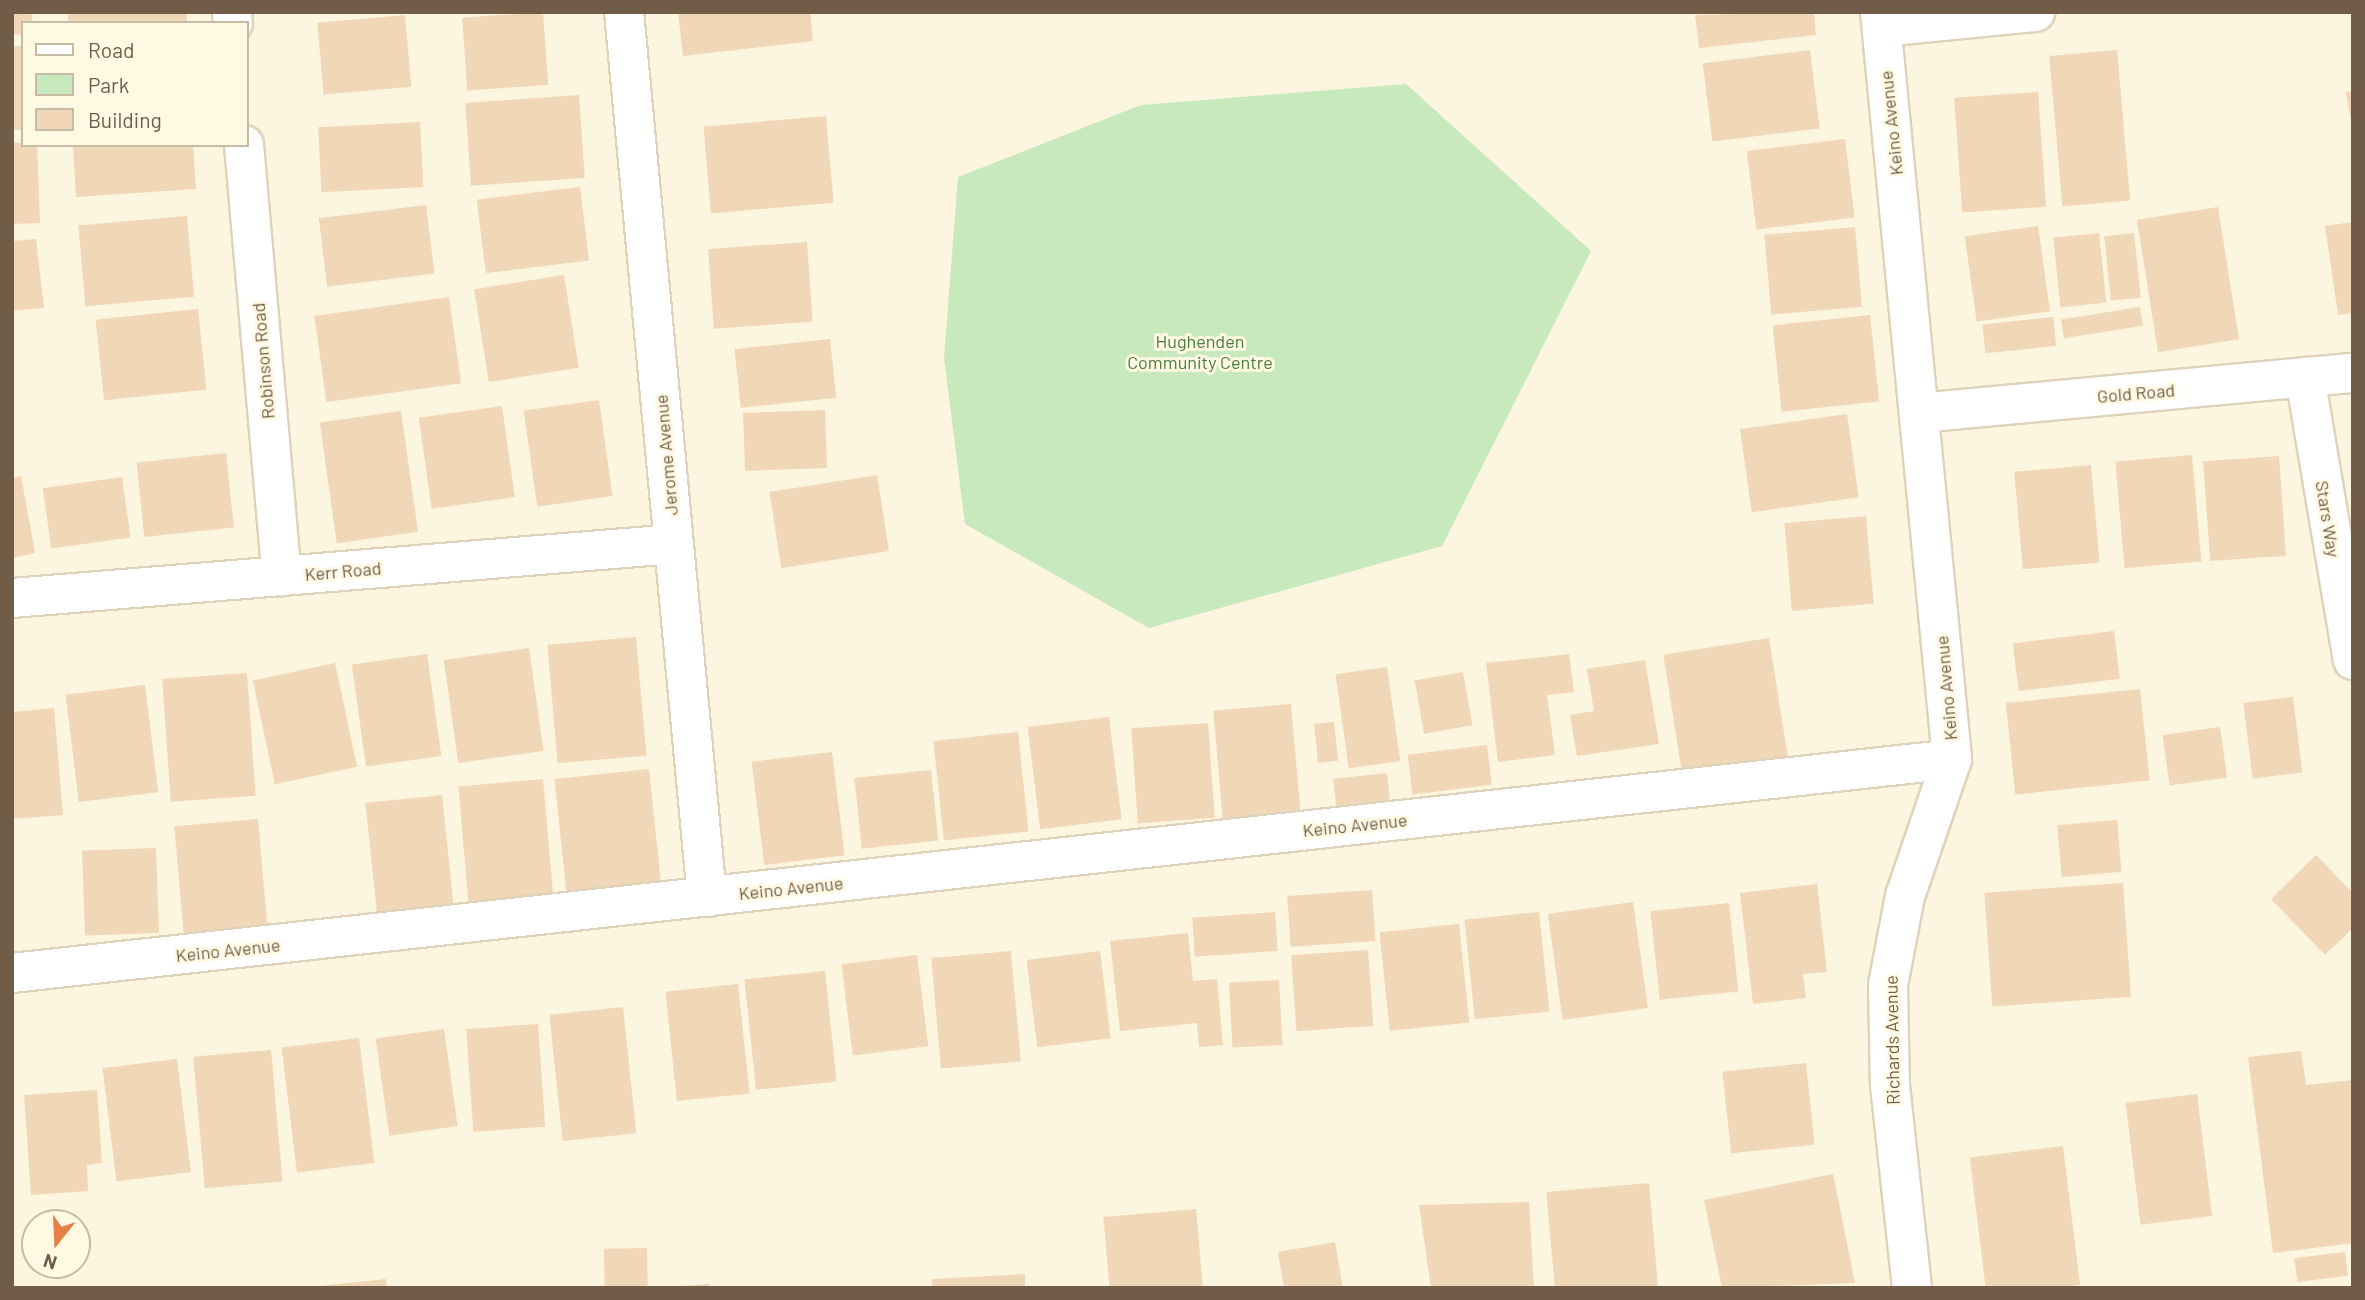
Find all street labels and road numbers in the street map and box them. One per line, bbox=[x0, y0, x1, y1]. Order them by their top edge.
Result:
street label: Keino Avenue bbox=[1875, 70, 1907, 176]
street label: Robinson Road bbox=[247, 302, 279, 420]
street label: Gold Road bbox=[2096, 379, 2176, 407]
street label: Jerome Avenue bbox=[650, 394, 682, 516]
street label: Stars Way bbox=[2311, 479, 2345, 559]
street label: Kerr Road bbox=[304, 557, 382, 585]
street label: Keino Avenue bbox=[1931, 635, 1961, 741]
street label: Keino Avenue bbox=[1302, 809, 1408, 841]
street label: Keino Avenue bbox=[738, 872, 844, 904]
street label: Keino Avenue bbox=[175, 934, 281, 966]
street label: Richards Avenue bbox=[1880, 975, 1904, 1105]

